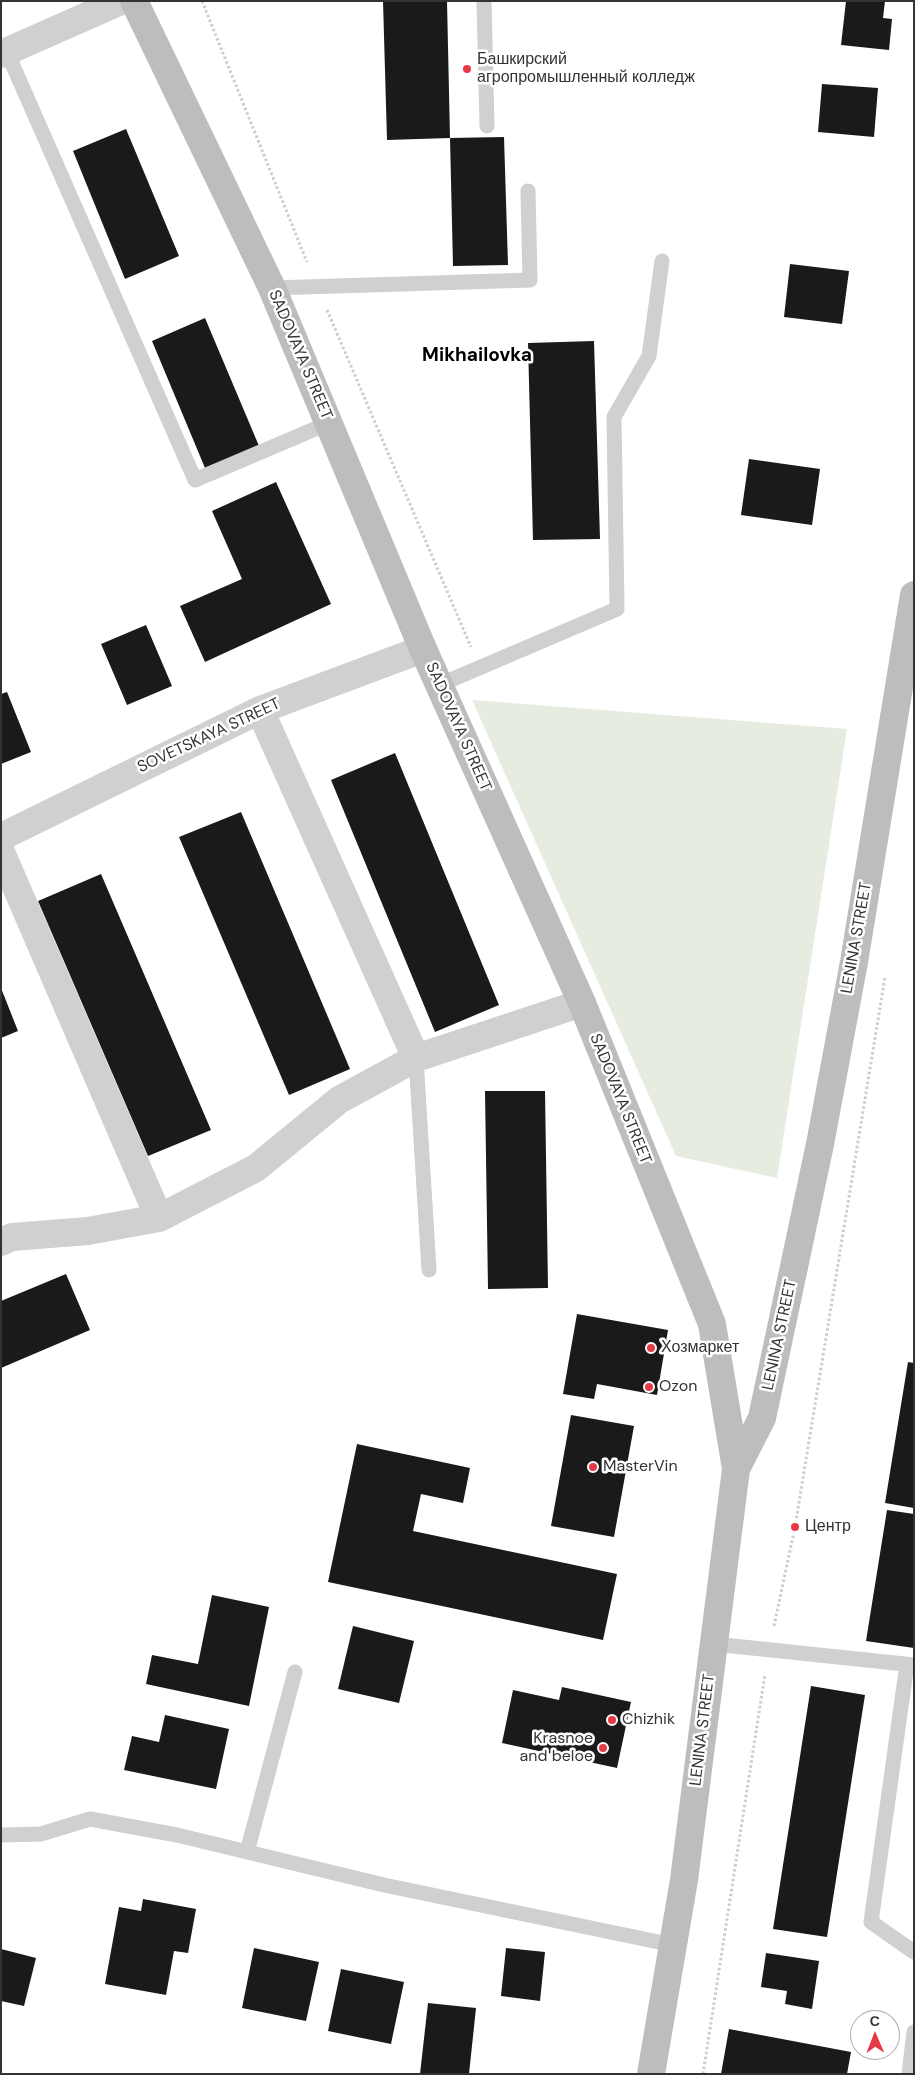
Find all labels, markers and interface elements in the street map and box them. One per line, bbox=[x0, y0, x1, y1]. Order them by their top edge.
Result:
place label: Башкирский агропромышленный колледж bbox=[477, 50, 695, 88]
marker: Башкирский агропромышленный колледж bbox=[461, 63, 473, 75]
street label: SADOVAYA STREET bbox=[264, 287, 336, 423]
district label: Mikhailovka bbox=[422, 345, 532, 367]
street label: SADOVAYA STREET bbox=[421, 660, 495, 794]
street label: SOVETSKAYA STREET bbox=[135, 694, 283, 778]
street label: LENINA STREET bbox=[838, 881, 876, 995]
street label: SADOVAYA STREET bbox=[585, 1031, 655, 1167]
street label: LENINA STREET bbox=[759, 1278, 801, 1392]
place label: Хозмаркет bbox=[661, 1338, 739, 1358]
marker: Хозмаркет bbox=[645, 1342, 657, 1354]
place label: Ozon bbox=[659, 1377, 697, 1397]
marker: Ozon bbox=[643, 1381, 655, 1393]
place label: MasterVin bbox=[603, 1457, 678, 1477]
marker: MasterVin bbox=[587, 1461, 599, 1473]
place label: Центр bbox=[805, 1517, 851, 1537]
marker: Центр bbox=[789, 1521, 801, 1533]
street label: LENINA STREET bbox=[687, 1673, 719, 1787]
place label: Chizhik bbox=[622, 1710, 675, 1730]
marker: Chizhik bbox=[606, 1714, 618, 1726]
place label: Krasnoe and beloe bbox=[520, 1729, 593, 1767]
marker: Krasnoe and beloe bbox=[597, 1742, 609, 1754]
north arrow bbox=[850, 2010, 900, 2060]
text: С bbox=[870, 2012, 880, 2030]

